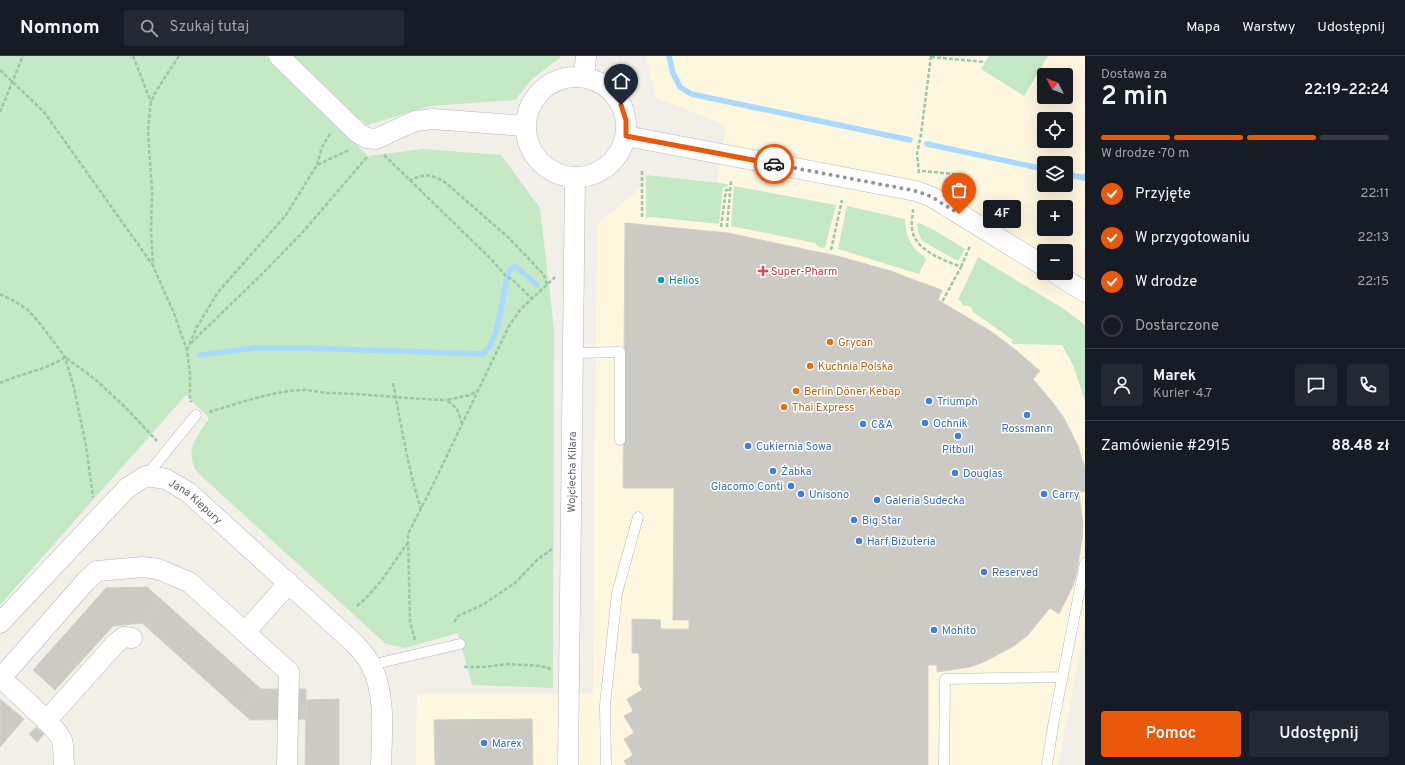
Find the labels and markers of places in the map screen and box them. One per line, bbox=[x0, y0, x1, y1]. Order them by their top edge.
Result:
pin bbox=[604, 64, 638, 105]
pin bbox=[942, 173, 976, 214]
callout: 4F bbox=[983, 200, 1021, 228]
place label: Super-Pharm bbox=[771, 265, 837, 279]
marker: Super-Pharm bbox=[758, 266, 768, 276]
place label: Helios bbox=[669, 274, 700, 288]
marker: Helios bbox=[656, 275, 666, 285]
place label: Grycan bbox=[838, 336, 873, 350]
marker: Grycan bbox=[825, 337, 835, 347]
place label: Kuchnia Polska bbox=[818, 360, 893, 374]
marker: Kuchnia Polska bbox=[805, 361, 815, 371]
place label: Berlin Döner Kebap bbox=[804, 385, 900, 399]
marker: Berlin Döner Kebap bbox=[791, 386, 801, 396]
place label: Triumph bbox=[937, 395, 978, 409]
marker: Triumph bbox=[924, 396, 934, 406]
place label: Thai Express bbox=[792, 401, 854, 415]
marker: Thai Express bbox=[779, 402, 789, 412]
marker: Rossmann bbox=[1022, 410, 1032, 420]
place label: Ochnik bbox=[933, 417, 968, 431]
place label: C&A bbox=[871, 418, 893, 432]
marker: Ochnik bbox=[920, 418, 930, 428]
marker: C&A bbox=[858, 419, 868, 429]
place label: Rossmann bbox=[1001, 422, 1053, 436]
marker: Pitbull bbox=[953, 431, 963, 441]
place label: Cukiernia Sowa bbox=[756, 440, 832, 454]
marker: Cukiernia Sowa bbox=[743, 441, 753, 451]
place label: Pitbull bbox=[942, 443, 974, 457]
place label: Żabka bbox=[781, 464, 812, 479]
marker: Żabka bbox=[768, 466, 778, 476]
place label: Douglas bbox=[963, 467, 1003, 481]
marker: Douglas bbox=[950, 468, 960, 478]
place label: Giacomo Conti bbox=[711, 480, 783, 494]
marker: Giacomo Conti bbox=[786, 481, 796, 491]
place label: Unisono bbox=[809, 488, 849, 502]
place label: Carry bbox=[1052, 488, 1080, 502]
marker: Unisono bbox=[796, 489, 806, 499]
marker: Carry bbox=[1039, 489, 1049, 499]
place label: Galeria Sudecka bbox=[885, 494, 965, 508]
marker: Galeria Sudecka bbox=[872, 495, 882, 505]
place label: Big Star bbox=[862, 514, 902, 528]
marker: Big Star bbox=[849, 515, 859, 525]
place label: Harf Biżuteria bbox=[867, 535, 936, 549]
marker: Harf Biżuteria bbox=[854, 536, 864, 546]
place label: Reserved bbox=[992, 566, 1038, 580]
marker: Reserved bbox=[979, 567, 989, 577]
place label: Mohito bbox=[942, 624, 976, 638]
marker: Mohito bbox=[929, 625, 939, 635]
place label: Marex bbox=[492, 737, 522, 751]
marker: Marex bbox=[479, 738, 489, 748]

